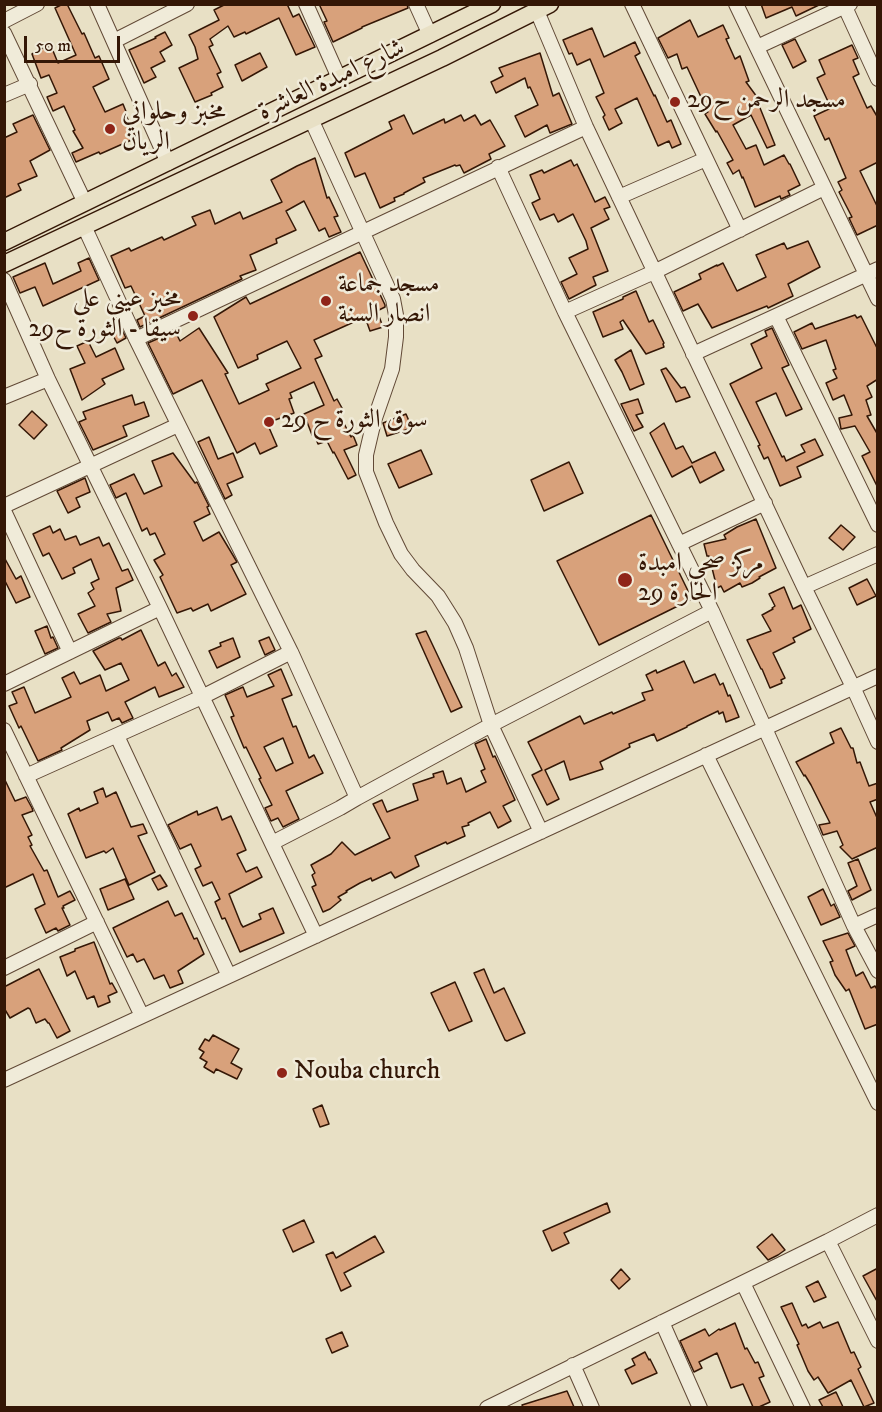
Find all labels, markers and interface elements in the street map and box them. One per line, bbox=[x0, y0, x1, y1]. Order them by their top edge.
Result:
scale bar bbox=[27, 24, 123, 62]
street label: شارع امبدة العاشرة bbox=[253, 33, 411, 129]
text: 50 m bbox=[35, 35, 71, 57]
place label: مسجد الرحمن ح29 bbox=[687, 86, 846, 118]
marker: مسجد الرحمن ح29 bbox=[668, 95, 682, 109]
place label: مخبز وحلواني الريان bbox=[122, 98, 226, 160]
marker: مخبز وحلواني الريان bbox=[103, 122, 117, 136]
place label: مسجد جماعة انصار السنة bbox=[338, 270, 440, 332]
place label: مخبز عيني على سيقا - الثورة ح29 bbox=[28, 285, 181, 346]
marker: مسجد جماعة انصار السنة bbox=[319, 294, 333, 308]
marker: مخبز عيني على سيقا - الثورة ح29 bbox=[186, 309, 200, 323]
place label: سوق الثورة ح 29 bbox=[281, 406, 428, 438]
marker: سوق الثورة ح 29 bbox=[262, 415, 276, 429]
place label: مركز صحي امبدة الحارة 29 bbox=[638, 549, 764, 610]
marker: مركز صحي امبدة الحارة 29 bbox=[616, 571, 634, 589]
place label: Nouba church bbox=[294, 1057, 440, 1089]
marker: Nouba church bbox=[275, 1066, 289, 1080]

